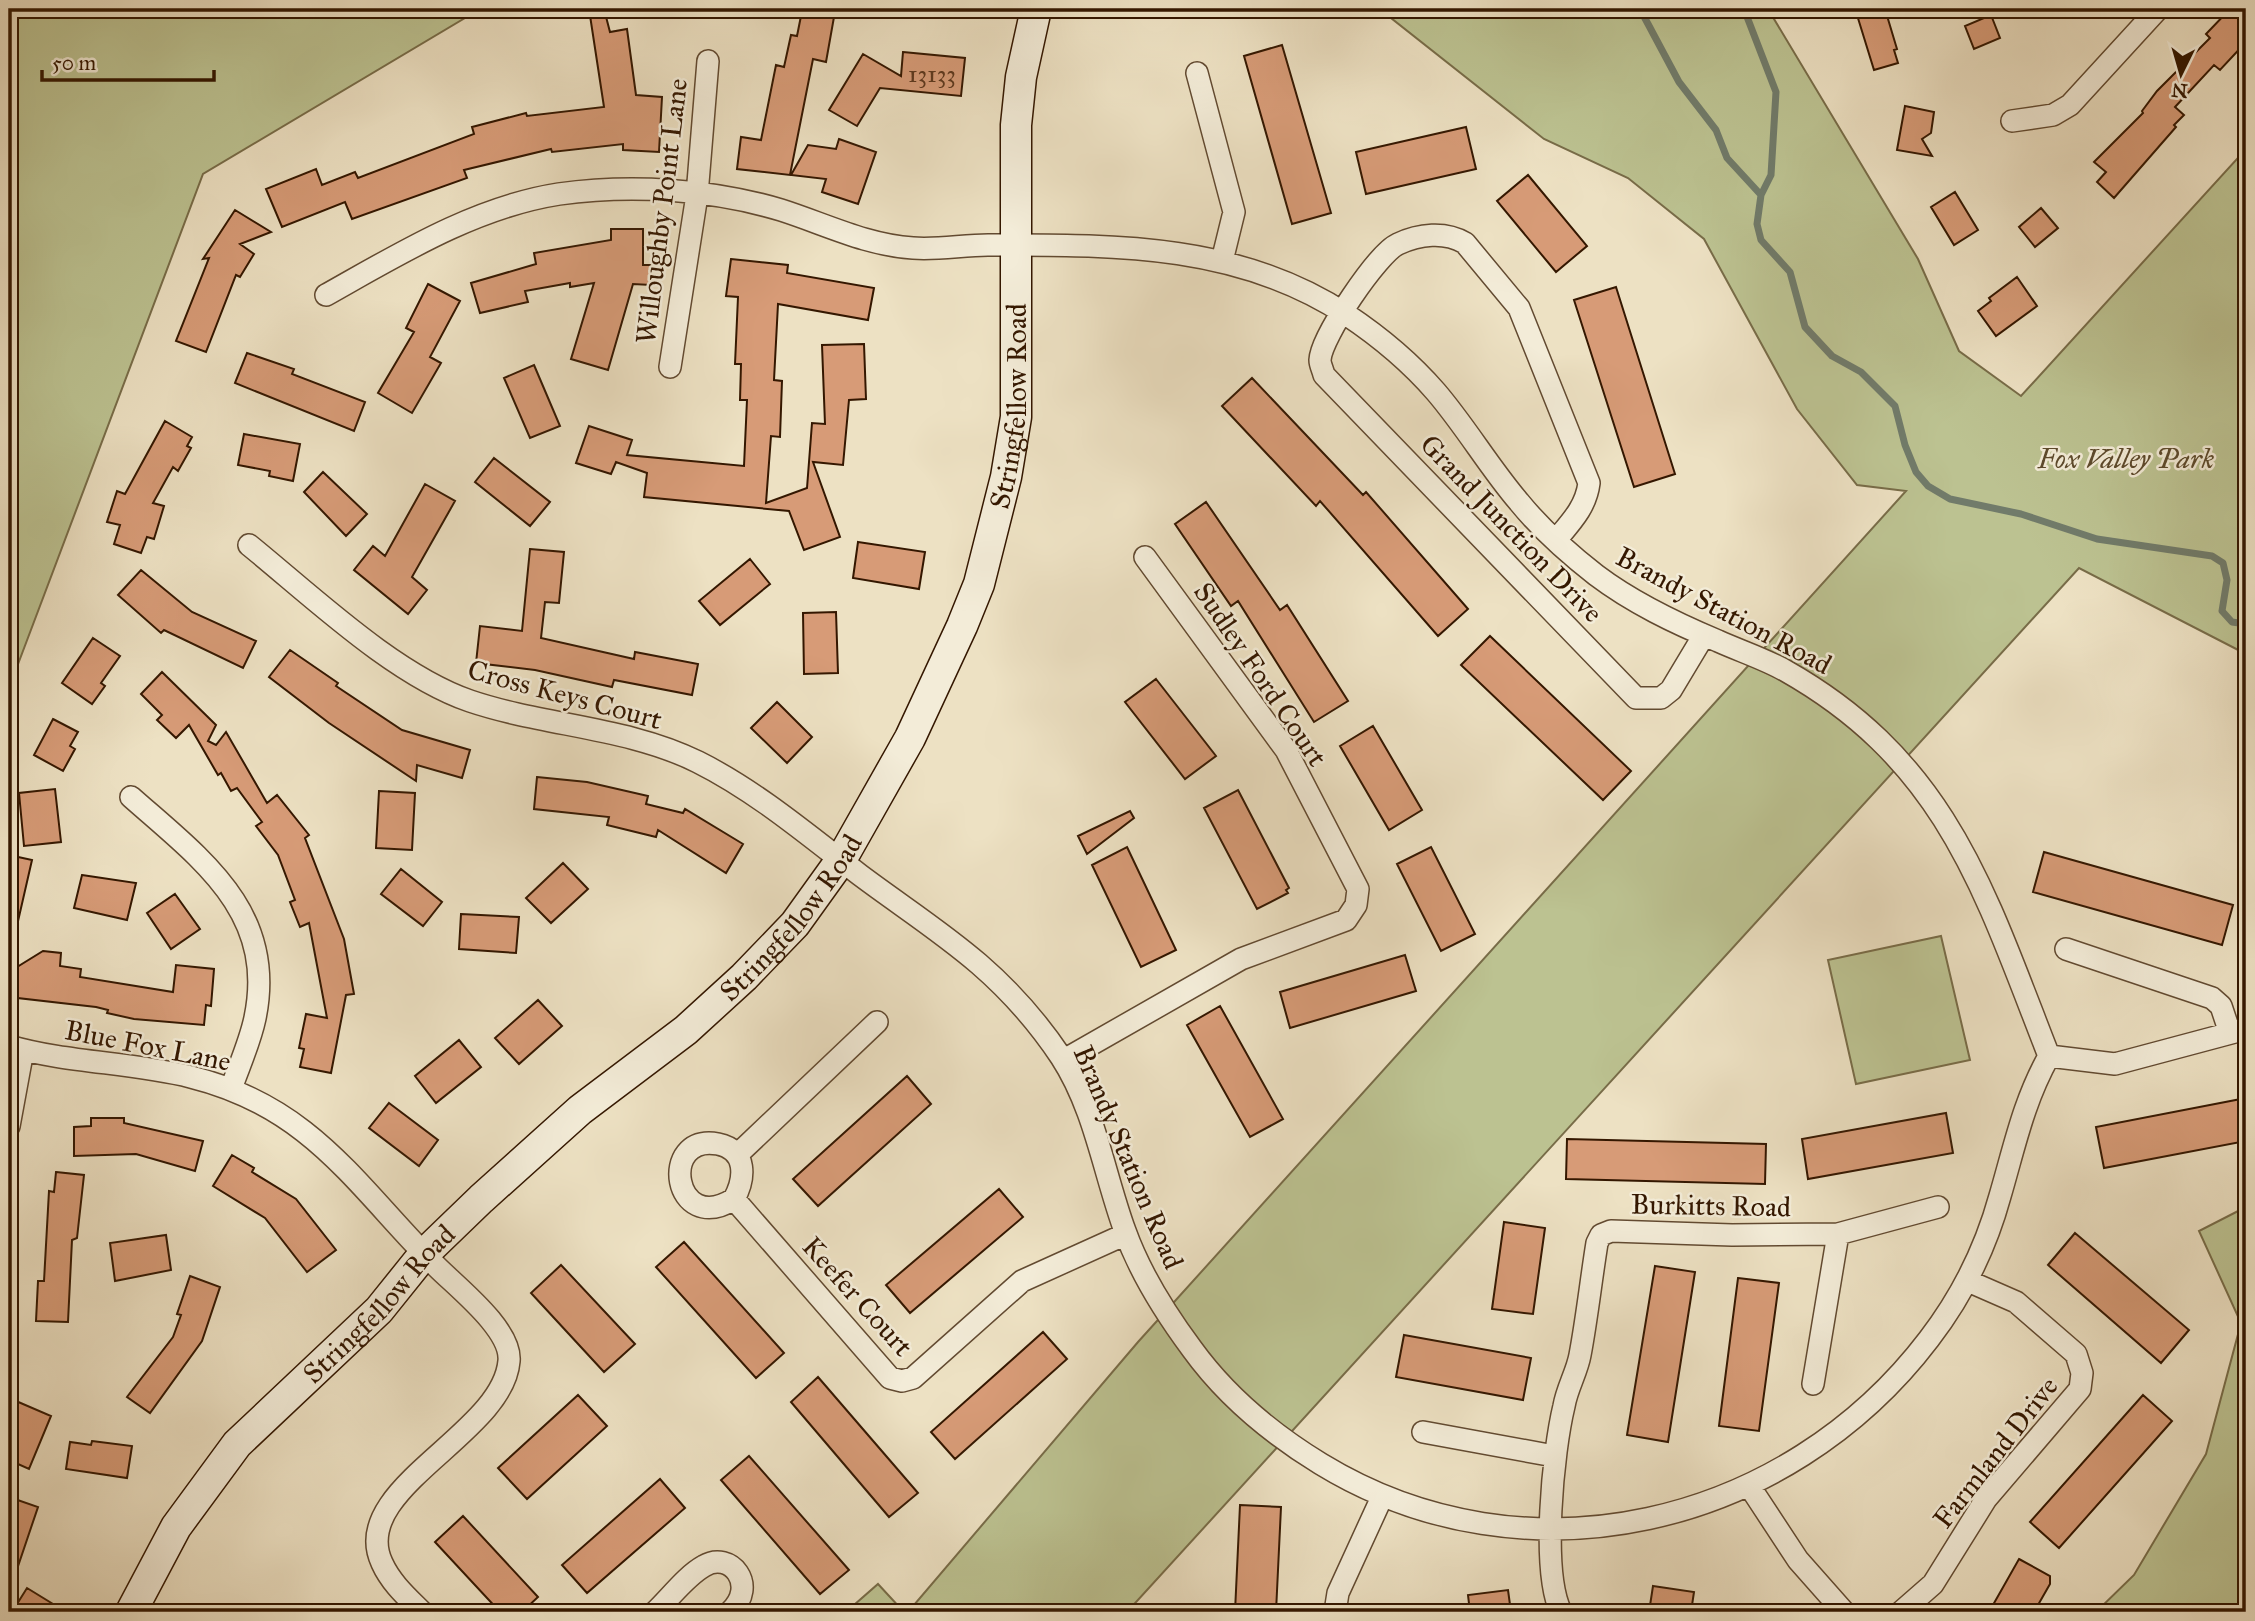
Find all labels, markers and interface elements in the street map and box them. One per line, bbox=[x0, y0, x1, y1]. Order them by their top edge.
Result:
scale bar bbox=[42, 38, 214, 82]
north arrow bbox=[2146, 38, 2216, 108]
text: 50 m bbox=[52, 50, 97, 76]
house number: 13133 bbox=[908, 59, 956, 89]
street label: Willoughby Point Lane bbox=[628, 76, 695, 346]
text: N bbox=[2171, 78, 2189, 103]
street label: Stringfellow Road bbox=[982, 303, 1034, 512]
street label: Grand Junction Drive bbox=[1413, 427, 1610, 630]
park label: Fox Valley Park bbox=[2037, 441, 2215, 476]
street label: Brandy Station Road bbox=[1610, 539, 1838, 682]
street label: Sudley Ford Court bbox=[1186, 576, 1335, 773]
street label: Cross Keys Court bbox=[464, 652, 666, 737]
street label: Stringfellow Road bbox=[712, 828, 870, 1009]
street label: Blue Fox Lane bbox=[62, 1012, 234, 1079]
street label: Brandy Station Road bbox=[1066, 1040, 1191, 1274]
street label: Burkitts Road bbox=[1631, 1187, 1791, 1224]
street label: Stringfellow Road bbox=[296, 1217, 462, 1391]
street label: Keefer Court bbox=[795, 1229, 921, 1363]
street label: Farmland Drive bbox=[1925, 1369, 2065, 1535]

